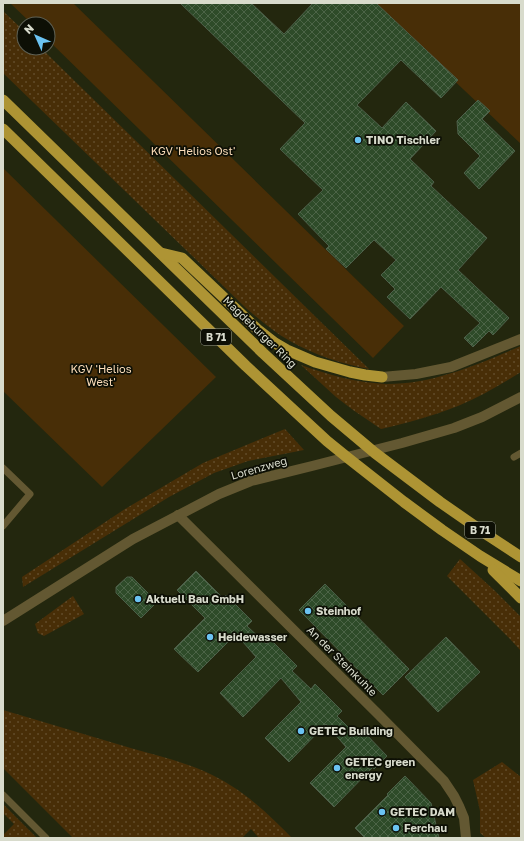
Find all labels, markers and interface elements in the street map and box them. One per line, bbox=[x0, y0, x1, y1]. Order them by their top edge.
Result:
north arrow bbox=[16, 16, 56, 56]
text: N bbox=[21, 21, 36, 36]
place label: TINO Tischler bbox=[366, 133, 441, 146]
marker: TINO Tischler bbox=[353, 135, 363, 145]
park label: KGV 'Helios Ost' bbox=[151, 144, 235, 157]
street label: Magdeburger Ring bbox=[221, 293, 300, 370]
road number: B 71 bbox=[201, 329, 231, 345]
park label: KGV 'Helios West' bbox=[70, 362, 132, 388]
street label: Lorenzweg bbox=[229, 453, 288, 482]
road number: B 71 bbox=[465, 522, 495, 538]
place label: Aktuell Bau GmbH bbox=[146, 592, 244, 605]
marker: Aktuell Bau GmbH bbox=[133, 594, 143, 604]
place label: Steinhof bbox=[316, 604, 361, 617]
marker: Steinhof bbox=[303, 606, 313, 616]
street label: An der Steinkuhle bbox=[305, 623, 380, 698]
place label: Heidewasser bbox=[218, 630, 288, 643]
marker: Heidewasser bbox=[205, 632, 215, 642]
place label: GETEC Building bbox=[309, 724, 393, 737]
marker: GETEC Building bbox=[296, 726, 306, 736]
place label: GETEC green energy bbox=[345, 755, 416, 781]
marker: GETEC green energy bbox=[332, 763, 342, 773]
place label: GETEC DAM bbox=[390, 805, 455, 818]
marker: GETEC DAM bbox=[377, 807, 387, 817]
place label: Ferchau bbox=[404, 821, 447, 834]
marker: Ferchau bbox=[391, 823, 401, 833]

